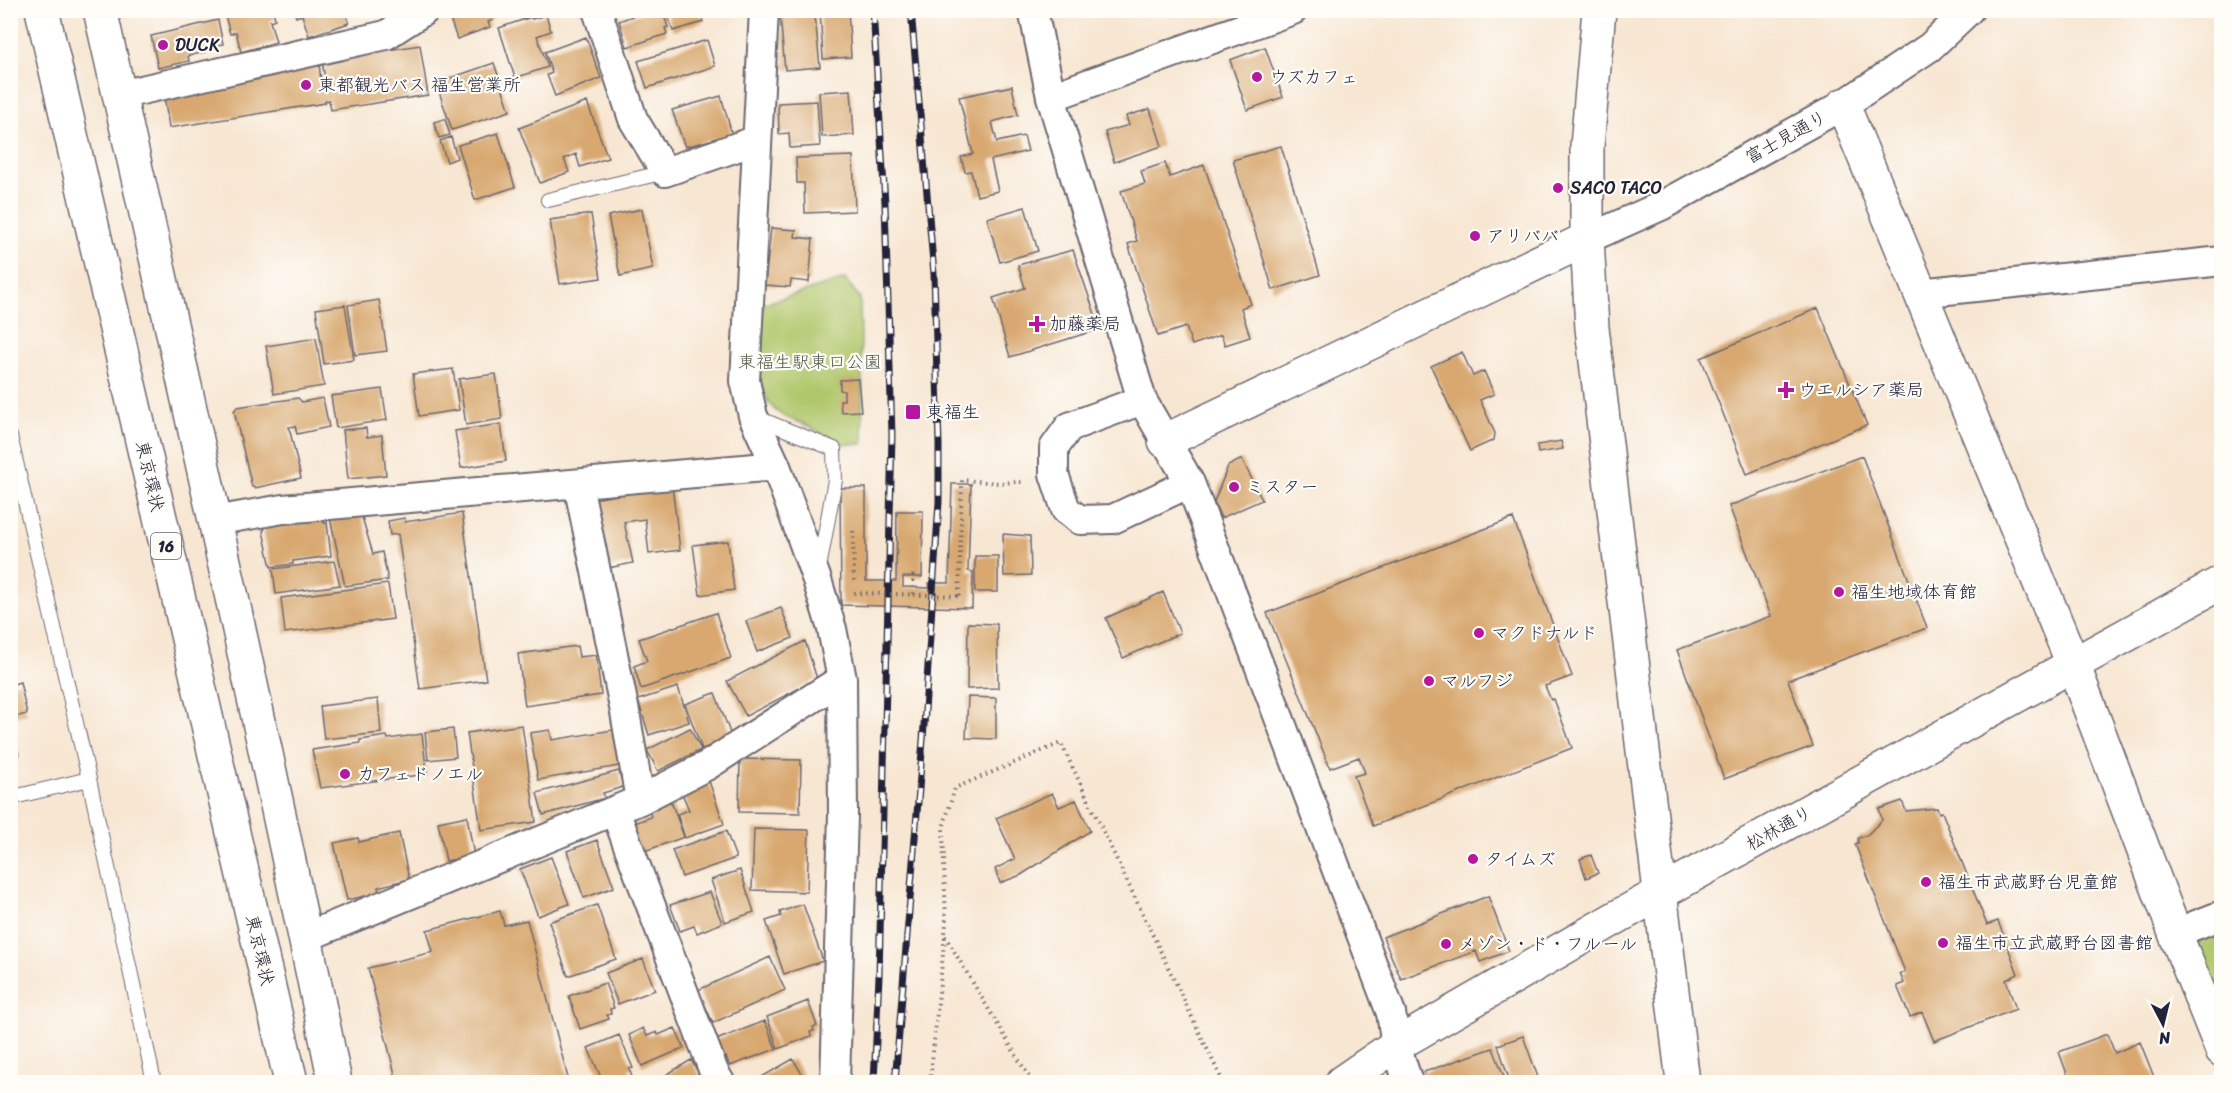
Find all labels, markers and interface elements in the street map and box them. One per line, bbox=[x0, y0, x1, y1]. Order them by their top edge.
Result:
place label: DUCK bbox=[175, 29, 220, 61]
marker: DUCK bbox=[156, 38, 170, 52]
place label: ウズカフェ bbox=[1269, 61, 1358, 93]
place label: 東都観光バス 福生営業所 bbox=[318, 69, 521, 101]
marker: ウズカフェ bbox=[1250, 70, 1264, 84]
marker: 東都観光バス 福生営業所 bbox=[299, 78, 313, 92]
street label: 富士見通り bbox=[1739, 101, 1833, 173]
place label: SACO TACO bbox=[1570, 172, 1662, 204]
marker: SACO TACO bbox=[1551, 181, 1565, 195]
place label: アリババ bbox=[1487, 220, 1559, 252]
marker: アリババ bbox=[1468, 229, 1482, 243]
place label: 加藤薬局 bbox=[1049, 308, 1121, 340]
marker: 加藤薬局 bbox=[1030, 317, 1044, 331]
park label: 東福生駅東口公園 bbox=[738, 346, 882, 378]
place label: ウエルシア薬局 bbox=[1798, 374, 1924, 406]
marker: ウエルシア薬局 bbox=[1779, 383, 1793, 397]
place label: 東福生 bbox=[926, 396, 980, 428]
marker: 東福生 bbox=[904, 403, 922, 421]
street label: 東京環状 bbox=[126, 437, 174, 515]
place label: ミスター bbox=[1246, 471, 1318, 503]
marker: ミスター bbox=[1227, 480, 1241, 494]
road number: 16 bbox=[151, 533, 181, 559]
place label: 福生地域体育館 bbox=[1851, 576, 1977, 608]
marker: 福生地域体育館 bbox=[1832, 585, 1846, 599]
place label: マクドナルド bbox=[1491, 617, 1598, 649]
marker: マクドナルド bbox=[1472, 626, 1486, 640]
place label: マルフジ bbox=[1441, 665, 1513, 697]
marker: マルフジ bbox=[1422, 674, 1436, 688]
place label: カフェドノエル bbox=[357, 758, 483, 790]
marker: カフェドノエル bbox=[338, 767, 352, 781]
street label: 松林通り bbox=[1740, 797, 1818, 859]
place label: タイムズ bbox=[1485, 843, 1556, 875]
marker: タイムズ bbox=[1466, 852, 1480, 866]
place label: 福生市武蔵野台児童館 bbox=[1938, 866, 2118, 898]
marker: 福生市武蔵野台児童館 bbox=[1919, 875, 1933, 889]
street label: 東京環状 bbox=[236, 911, 284, 989]
place label: 福生市立武蔵野台図書館 bbox=[1955, 927, 2153, 959]
place label: メゾン・ド・フルール bbox=[1458, 928, 1637, 960]
marker: 福生市立武蔵野台図書館 bbox=[1936, 936, 1950, 950]
marker: メゾン・ド・フルール bbox=[1439, 937, 1453, 951]
north arrow bbox=[2133, 994, 2193, 1054]
text: N bbox=[2157, 1023, 2173, 1054]

